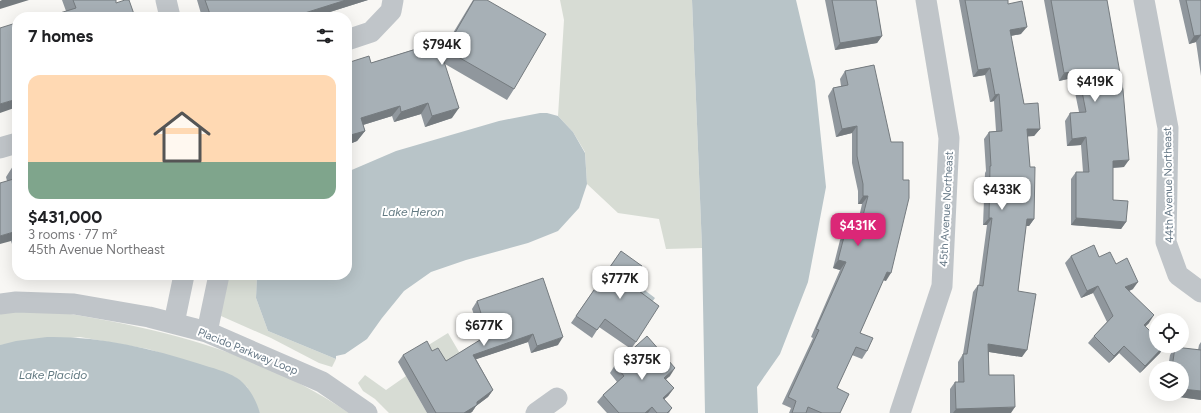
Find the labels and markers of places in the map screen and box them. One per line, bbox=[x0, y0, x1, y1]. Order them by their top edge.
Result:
pin: $794K bbox=[414, 32, 470, 66]
pin: $419K bbox=[1067, 69, 1123, 103]
pin: $433K bbox=[974, 177, 1030, 211]
pin: $431K bbox=[830, 213, 886, 247]
pin: $777K bbox=[592, 266, 648, 300]
pin: $677K bbox=[456, 313, 512, 347]
pin: $375K bbox=[614, 347, 670, 381]

